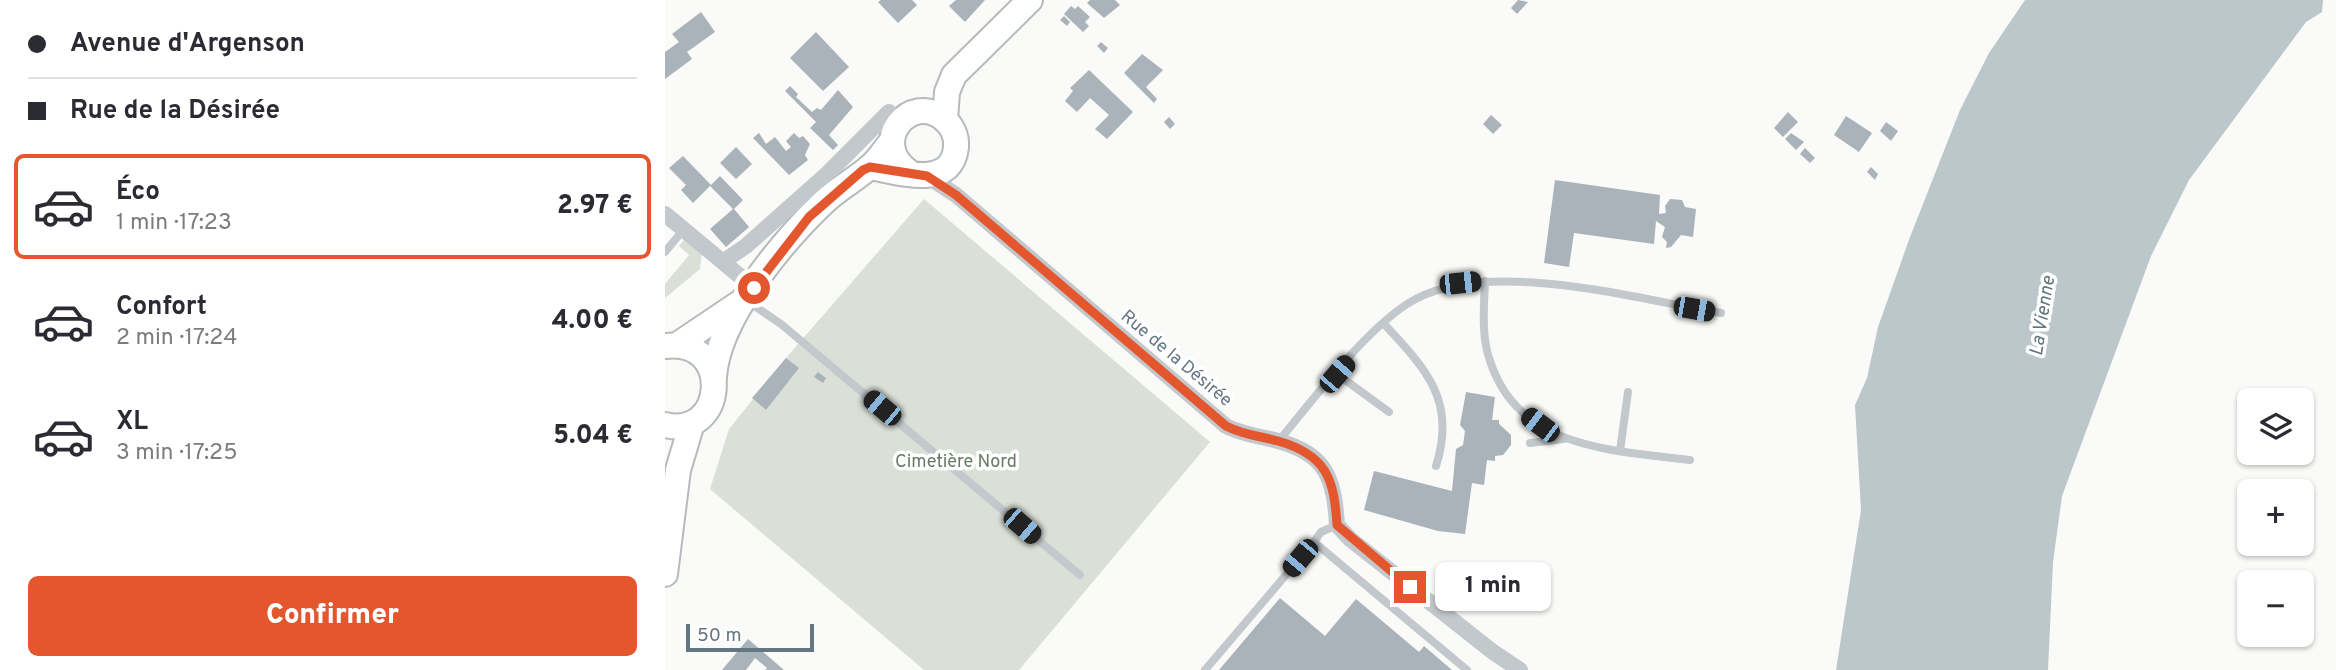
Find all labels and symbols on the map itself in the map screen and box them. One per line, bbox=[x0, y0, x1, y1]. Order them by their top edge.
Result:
car bbox=[1439, 270, 1482, 296]
route start bbox=[738, 272, 770, 304]
water label: La Vienne bbox=[2025, 274, 2061, 358]
car bbox=[1672, 295, 1717, 323]
street label: Rue de la Désirée bbox=[1115, 306, 1237, 412]
car bbox=[1316, 351, 1359, 397]
car bbox=[860, 386, 905, 430]
car bbox=[1517, 404, 1564, 446]
park label: Cimetière Nord bbox=[895, 451, 1017, 474]
car bbox=[1000, 504, 1045, 548]
car bbox=[1279, 535, 1322, 581]
callout: 1 min bbox=[1435, 562, 1550, 612]
route end bbox=[1394, 571, 1426, 603]
scale bar bbox=[686, 621, 814, 653]

